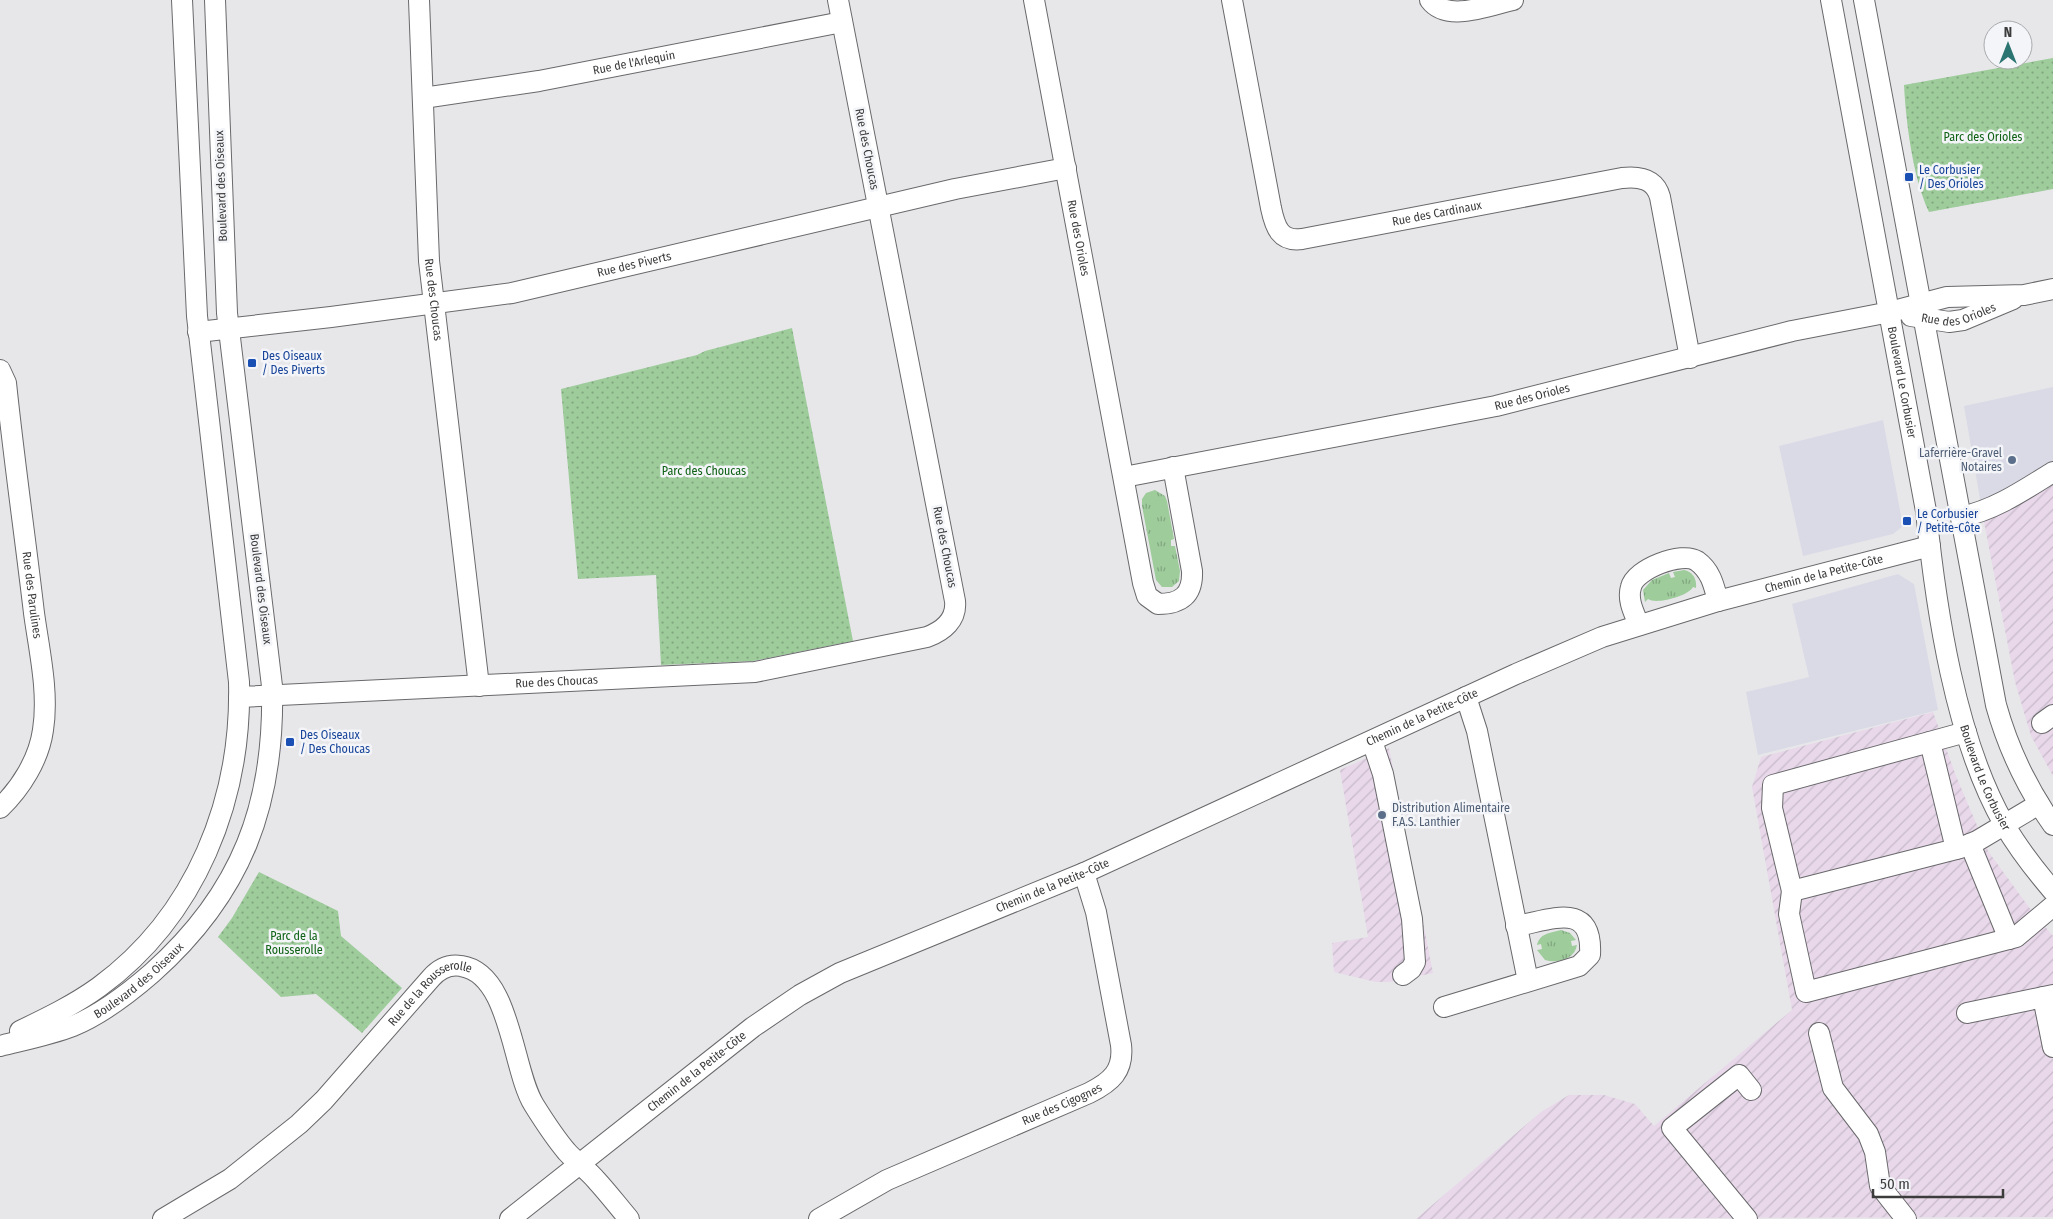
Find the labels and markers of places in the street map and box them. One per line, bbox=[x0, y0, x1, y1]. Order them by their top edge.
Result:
place label: Le Corbusier / Des Orioles bbox=[1919, 163, 1984, 191]
marker: Le Corbusier / Des Orioles bbox=[1903, 171, 1915, 183]
place label: Des Oiseaux / Des Piverts bbox=[262, 349, 325, 377]
marker: Des Oiseaux / Des Piverts bbox=[246, 357, 258, 369]
place label: Laferrière-Gravel Notaires bbox=[1919, 446, 2002, 474]
marker: Laferrière-Gravel Notaires bbox=[2006, 454, 2018, 466]
place label: Le Corbusier / Petite-Côte bbox=[1917, 507, 1980, 535]
marker: Le Corbusier / Petite-Côte bbox=[1901, 515, 1913, 527]
place label: Des Oiseaux / Des Choucas bbox=[300, 728, 370, 756]
marker: Des Oiseaux / Des Choucas bbox=[284, 736, 296, 748]
place label: Distribution Alimentaire F.A.S. Lanthier bbox=[1392, 801, 1510, 829]
marker: Distribution Alimentaire F.A.S. Lanthier bbox=[1376, 809, 1388, 821]

